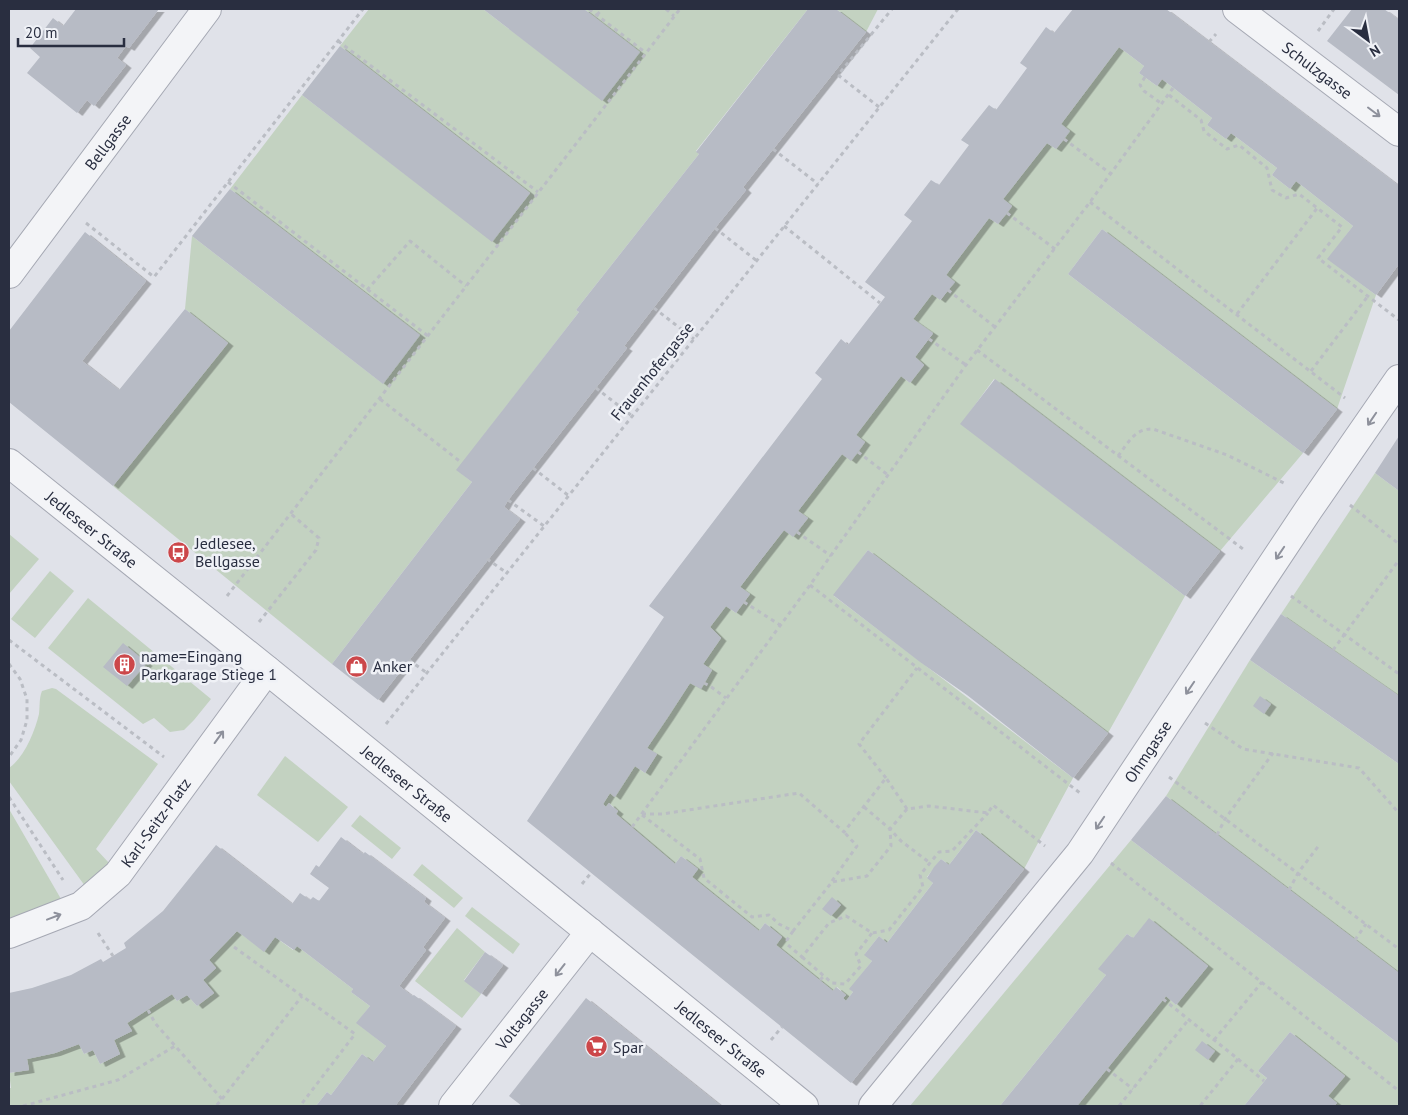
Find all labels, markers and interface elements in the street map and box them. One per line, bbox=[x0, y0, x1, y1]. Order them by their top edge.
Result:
scale bar bbox=[18, 15, 124, 47]
north arrow bbox=[1343, 15, 1393, 65]
text: 20 m bbox=[25, 23, 58, 42]
street label: Schulzgasse bbox=[1278, 37, 1356, 103]
text: N bbox=[1366, 41, 1384, 61]
one-way arrow bbox=[1367, 107, 1381, 117]
street label: Bellgasse bbox=[80, 110, 135, 174]
street label: Frauenhofergasse bbox=[606, 318, 698, 424]
one-way arrow bbox=[1367, 412, 1377, 426]
street label: Jedleseer Straße bbox=[41, 486, 142, 572]
place label: Jedlesee, Bellgasse bbox=[194, 533, 260, 571]
bus stop icon: Jedlesee, Bellgasse bbox=[167, 540, 191, 564]
one-way arrow bbox=[1275, 546, 1285, 560]
place label: name=Eingang Parkgarage Stiege 1 bbox=[141, 646, 277, 684]
building icon: name=Eingang Parkgarage Stiege 1 bbox=[113, 653, 137, 677]
shop icon: Anker bbox=[345, 654, 369, 678]
place label: Anker bbox=[373, 656, 413, 676]
one-way arrow bbox=[1185, 681, 1195, 695]
street label: Ohmgasse bbox=[1120, 716, 1176, 786]
one-way arrow bbox=[213, 731, 224, 744]
street label: Jedleseer Straße bbox=[356, 740, 457, 827]
street label: Karl-Seitz-Platz bbox=[116, 774, 195, 871]
one-way arrow bbox=[1094, 816, 1104, 830]
one-way arrow bbox=[46, 912, 61, 921]
one-way arrow bbox=[555, 964, 566, 977]
street label: Voltagasse bbox=[491, 984, 552, 1054]
street label: Jedleseer Straße bbox=[671, 995, 771, 1082]
supermarket icon: Spar bbox=[585, 1035, 609, 1059]
place label: Spar bbox=[613, 1037, 644, 1057]

